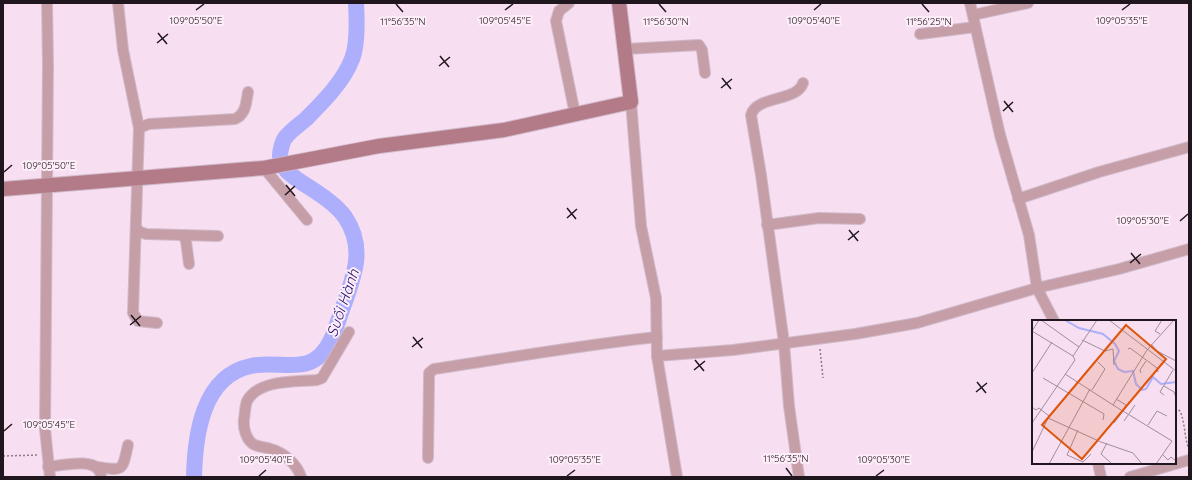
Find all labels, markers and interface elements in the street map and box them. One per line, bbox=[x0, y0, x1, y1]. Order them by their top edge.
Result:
text: 109°05'50"E bbox=[170, 14, 223, 27]
text: 109°05'45"E bbox=[479, 14, 531, 27]
text: 109°05'40"E bbox=[788, 14, 841, 27]
text: 109°05'35"E bbox=[1096, 14, 1148, 27]
text: 11°56'35"N bbox=[380, 15, 426, 28]
text: 11°56'30"N bbox=[643, 15, 689, 28]
text: 11°56'25"N bbox=[906, 15, 952, 28]
text: 109°05'50"E bbox=[23, 159, 76, 172]
text: 109°05'30"E bbox=[1117, 214, 1170, 227]
water label: Suối Hành bbox=[322, 266, 363, 339]
inset map bbox=[1032, 320, 1176, 464]
text: 109°05'45"E bbox=[23, 418, 75, 431]
text: 11°56'35"N bbox=[763, 452, 809, 465]
text: 109°05'40"E bbox=[240, 453, 293, 466]
text: 109°05'35"E bbox=[549, 453, 601, 466]
text: 109°05'30"E bbox=[858, 453, 911, 466]

